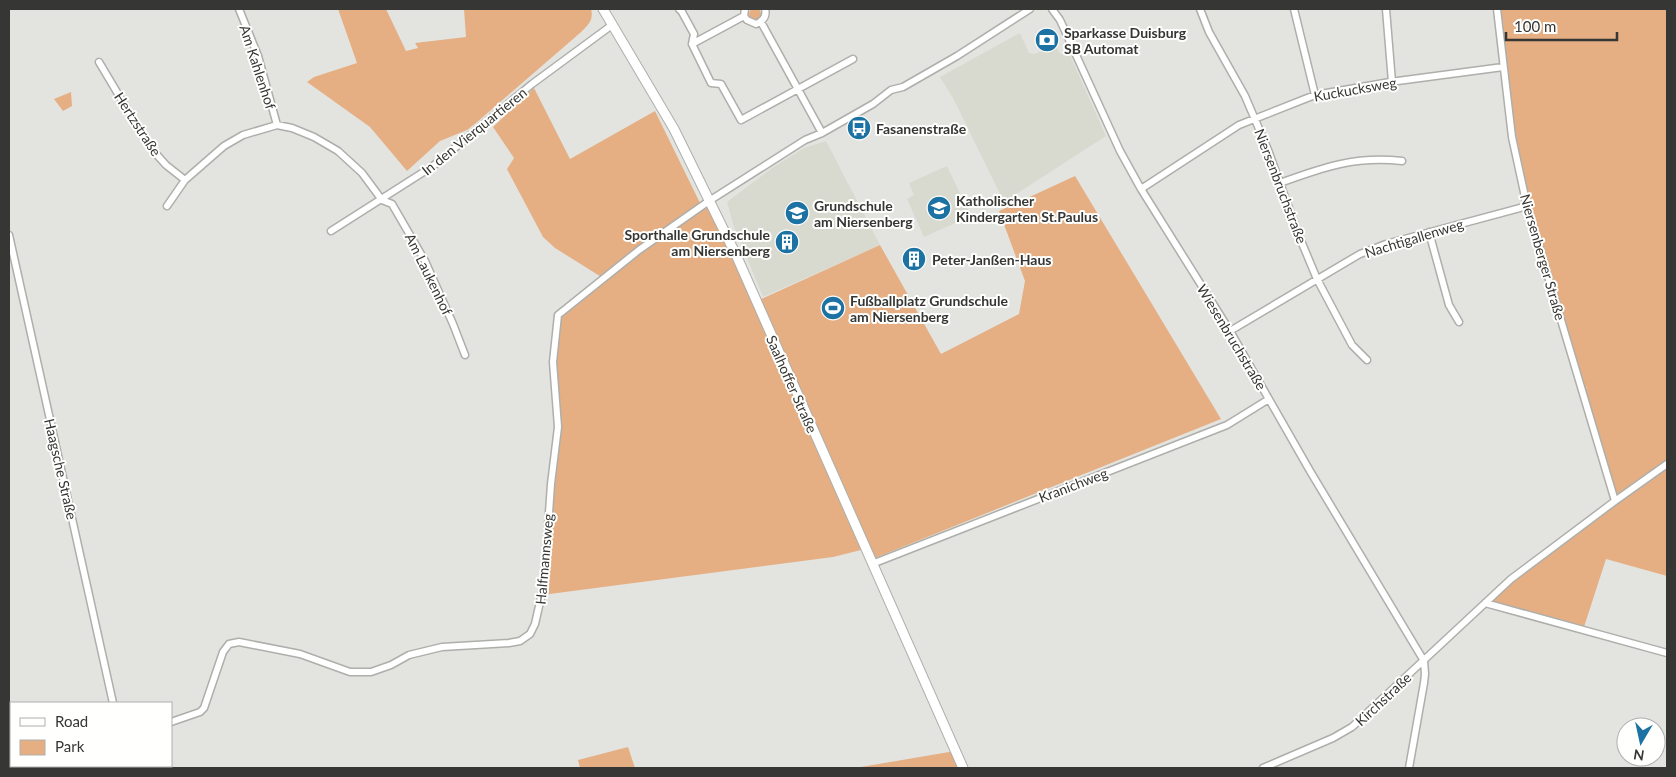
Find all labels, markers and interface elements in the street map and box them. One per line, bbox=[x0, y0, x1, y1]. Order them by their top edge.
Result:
scale bar bbox=[1506, 10, 1617, 42]
text: 100 m bbox=[1514, 17, 1556, 35]
street label: Am Kahlenhof bbox=[236, 23, 280, 111]
place label: Sparkasse Duisburg SB Automat bbox=[1064, 24, 1187, 57]
bank icon: Sparkasse Duisburg SB Automat bbox=[1034, 27, 1060, 53]
street label: Kuckucksweg bbox=[1312, 73, 1398, 105]
street label: In den Vierquartieren bbox=[418, 83, 530, 179]
street label: Hertzstraße bbox=[111, 89, 165, 159]
bus stop icon: Fasanenstraße bbox=[846, 115, 872, 141]
place label: Fasanenstraße bbox=[876, 120, 967, 137]
street label: Niersenbruchstraße bbox=[1251, 126, 1311, 246]
place label: Katholischer Kindergarten St.Paulus bbox=[956, 192, 1098, 225]
street label: Niersenberger Straße bbox=[1517, 192, 1569, 322]
school or university icon: Katholischer Kindergarten St.Paulus bbox=[926, 195, 952, 221]
place label: Grundschule am Niersenberg bbox=[814, 197, 913, 230]
school or university icon: Grundschule am Niersenberg bbox=[784, 200, 810, 226]
street label: Nachtigallenweg bbox=[1363, 215, 1465, 261]
place label: Sporthalle Grundschule am Niersenberg bbox=[625, 226, 771, 259]
building icon: Sporthalle Grundschule am Niersenberg bbox=[774, 229, 800, 255]
street label: Am Laukenhof bbox=[402, 230, 456, 318]
building icon: Peter-Janßen-Haus bbox=[901, 246, 927, 272]
place label: Peter-Janßen-Haus bbox=[932, 251, 1052, 268]
street label: Wiesenbruchstraße bbox=[1194, 281, 1270, 393]
place label: Fußballplatz Grundschule am Niersenberg bbox=[850, 292, 1008, 325]
sports icon: Fußballplatz Grundschule am Niersenberg bbox=[820, 295, 846, 321]
street label: Saalhoffer Straße bbox=[763, 333, 821, 435]
street label: Haagsche Straße bbox=[41, 417, 81, 521]
street label: Kranichweg bbox=[1036, 464, 1110, 506]
street label: Halfmannsweg bbox=[532, 513, 556, 605]
street label: Kirchstraße bbox=[1351, 669, 1415, 729]
legend bbox=[10, 702, 172, 767]
text: Road bbox=[55, 712, 88, 730]
north arrow bbox=[1616, 717, 1666, 767]
text: Park bbox=[55, 737, 85, 755]
text: N bbox=[1632, 746, 1646, 765]

